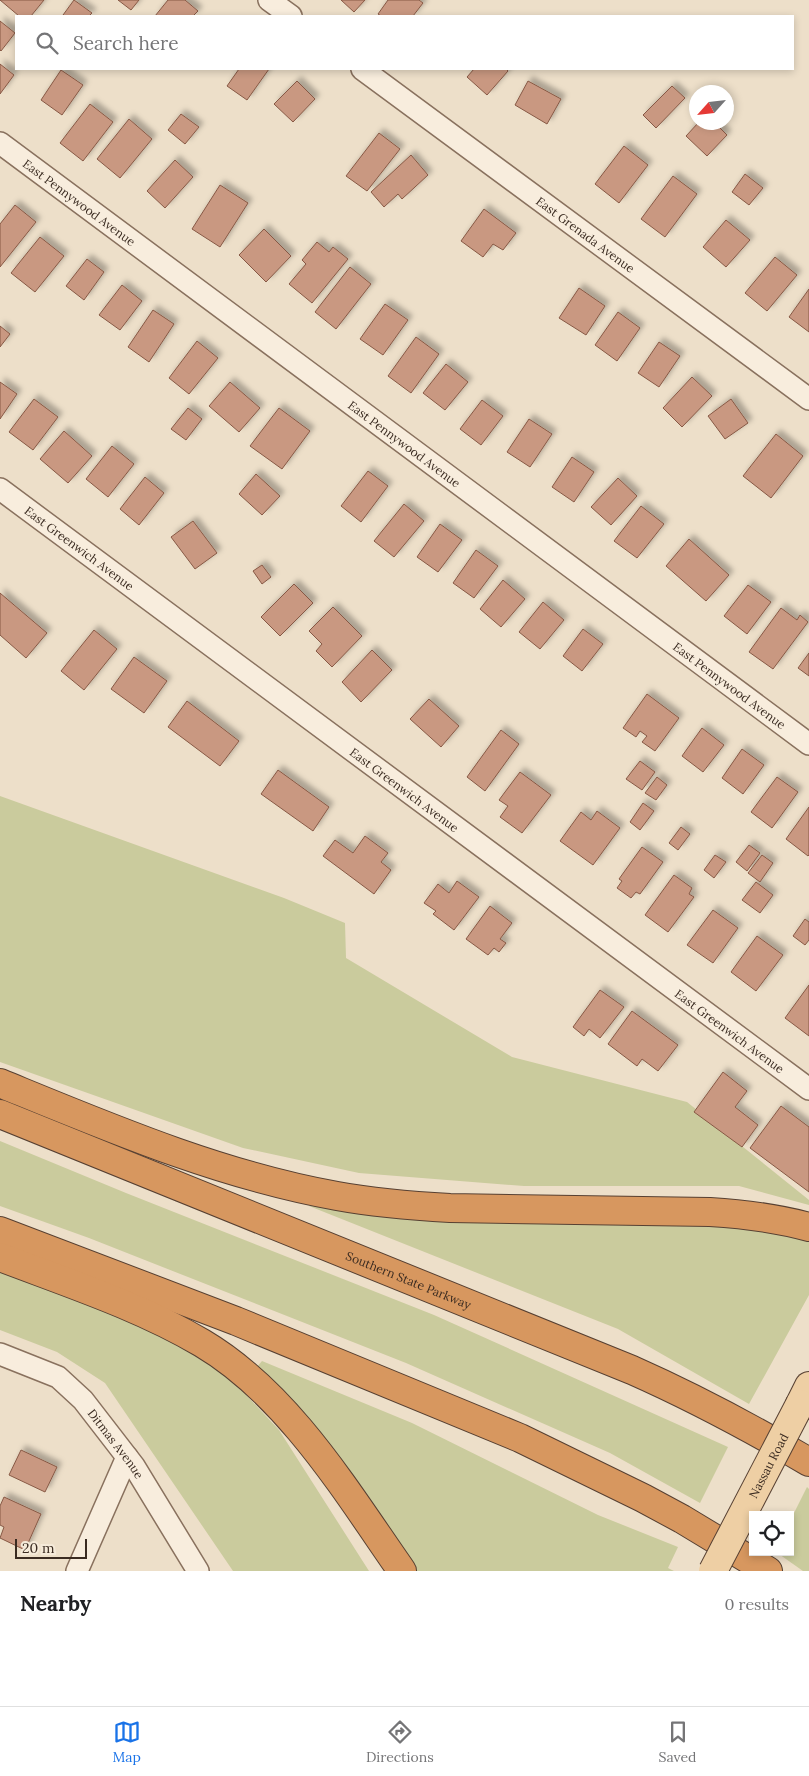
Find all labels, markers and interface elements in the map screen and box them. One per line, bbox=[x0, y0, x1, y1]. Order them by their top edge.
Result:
search box bbox=[15, 15, 794, 70]
icon: search bbox=[33, 29, 61, 57]
text: Search here bbox=[73, 31, 179, 55]
north arrow bbox=[689, 85, 734, 130]
street label: East Pennywood Avenue bbox=[20, 155, 139, 249]
street label: East Grenada Avenue bbox=[533, 193, 638, 276]
street label: East Pennywood Avenue bbox=[345, 397, 464, 490]
street label: East Greenwich Avenue bbox=[22, 503, 137, 593]
street label: East Pennywood Avenue bbox=[671, 638, 789, 732]
street label: East Greenwich Avenue bbox=[347, 744, 462, 835]
street label: East Greenwich Avenue bbox=[672, 986, 788, 1076]
street label: Southern State Parkway bbox=[344, 1247, 474, 1312]
street label: Ditmas Avenue bbox=[85, 1406, 147, 1481]
street label: Nassau Road bbox=[745, 1431, 791, 1500]
map controls bbox=[749, 1511, 794, 1556]
button: locate bbox=[749, 1511, 794, 1556]
scale bar bbox=[15, 1536, 88, 1559]
text: 20 m bbox=[22, 1539, 54, 1557]
text: Nearby bbox=[20, 1590, 91, 1617]
text: 0 results bbox=[724, 1594, 789, 1614]
tab: Map bbox=[112, 1718, 141, 1766]
tab: Directions bbox=[366, 1718, 434, 1766]
tab: Saved bbox=[659, 1718, 697, 1766]

